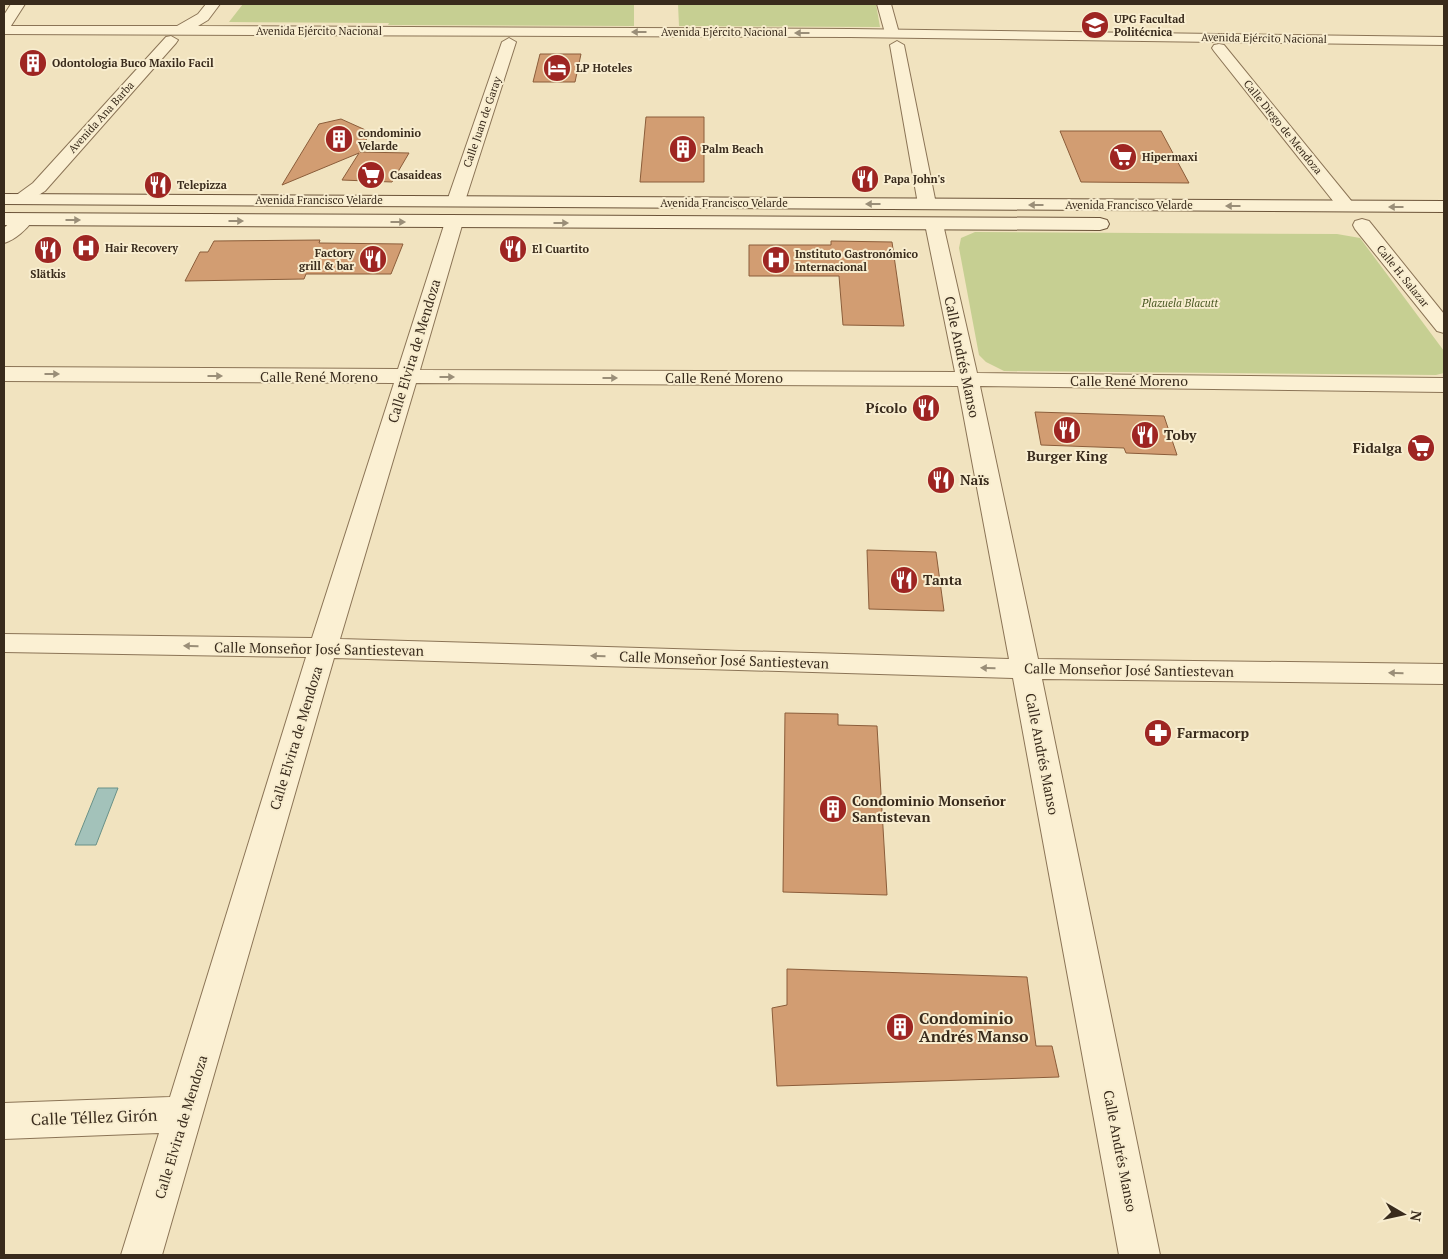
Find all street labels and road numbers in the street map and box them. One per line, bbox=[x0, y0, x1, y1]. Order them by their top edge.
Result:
street label: Avenida Ejército Nacional bbox=[256, 24, 382, 38]
street label: Avenida Ejército Nacional bbox=[661, 25, 787, 39]
street label: Avenida Ejército Nacional bbox=[1201, 30, 1327, 46]
street label: Calle Juan de Garay bbox=[460, 74, 504, 169]
street label: Calle Diego de Mendoza bbox=[1241, 77, 1326, 177]
street label: Avenida Ana Barba bbox=[65, 78, 137, 156]
street label: Avenida Francisco Velarde bbox=[255, 193, 383, 207]
street label: Avenida Francisco Velarde bbox=[660, 196, 788, 210]
street label: Avenida Francisco Velarde bbox=[1065, 198, 1193, 212]
street label: Calle H. Salazar bbox=[1374, 242, 1433, 311]
street label: Calle Elvira de Mendoza bbox=[383, 277, 444, 425]
street label: Calle Andrés Manso bbox=[940, 294, 985, 420]
street label: Calle René Moreno bbox=[260, 367, 378, 386]
street label: Calle René Moreno bbox=[665, 368, 783, 387]
street label: Calle René Moreno bbox=[1070, 371, 1188, 390]
street label: Calle Monseñor José Santiestevan bbox=[214, 637, 425, 660]
street label: Calle Monseñor José Santiestevan bbox=[619, 646, 830, 673]
street label: Calle Monseñor José Santiestevan bbox=[1024, 658, 1235, 681]
street label: Calle Elvira de Mendoza bbox=[265, 664, 326, 812]
street label: Calle Andrés Manso bbox=[1021, 691, 1064, 817]
street label: Calle Elvira de Mendoza bbox=[150, 1053, 211, 1201]
street label: Calle Andrés Manso bbox=[1099, 1088, 1142, 1214]
street label: Calle Téllez Girón bbox=[30, 1104, 158, 1130]

